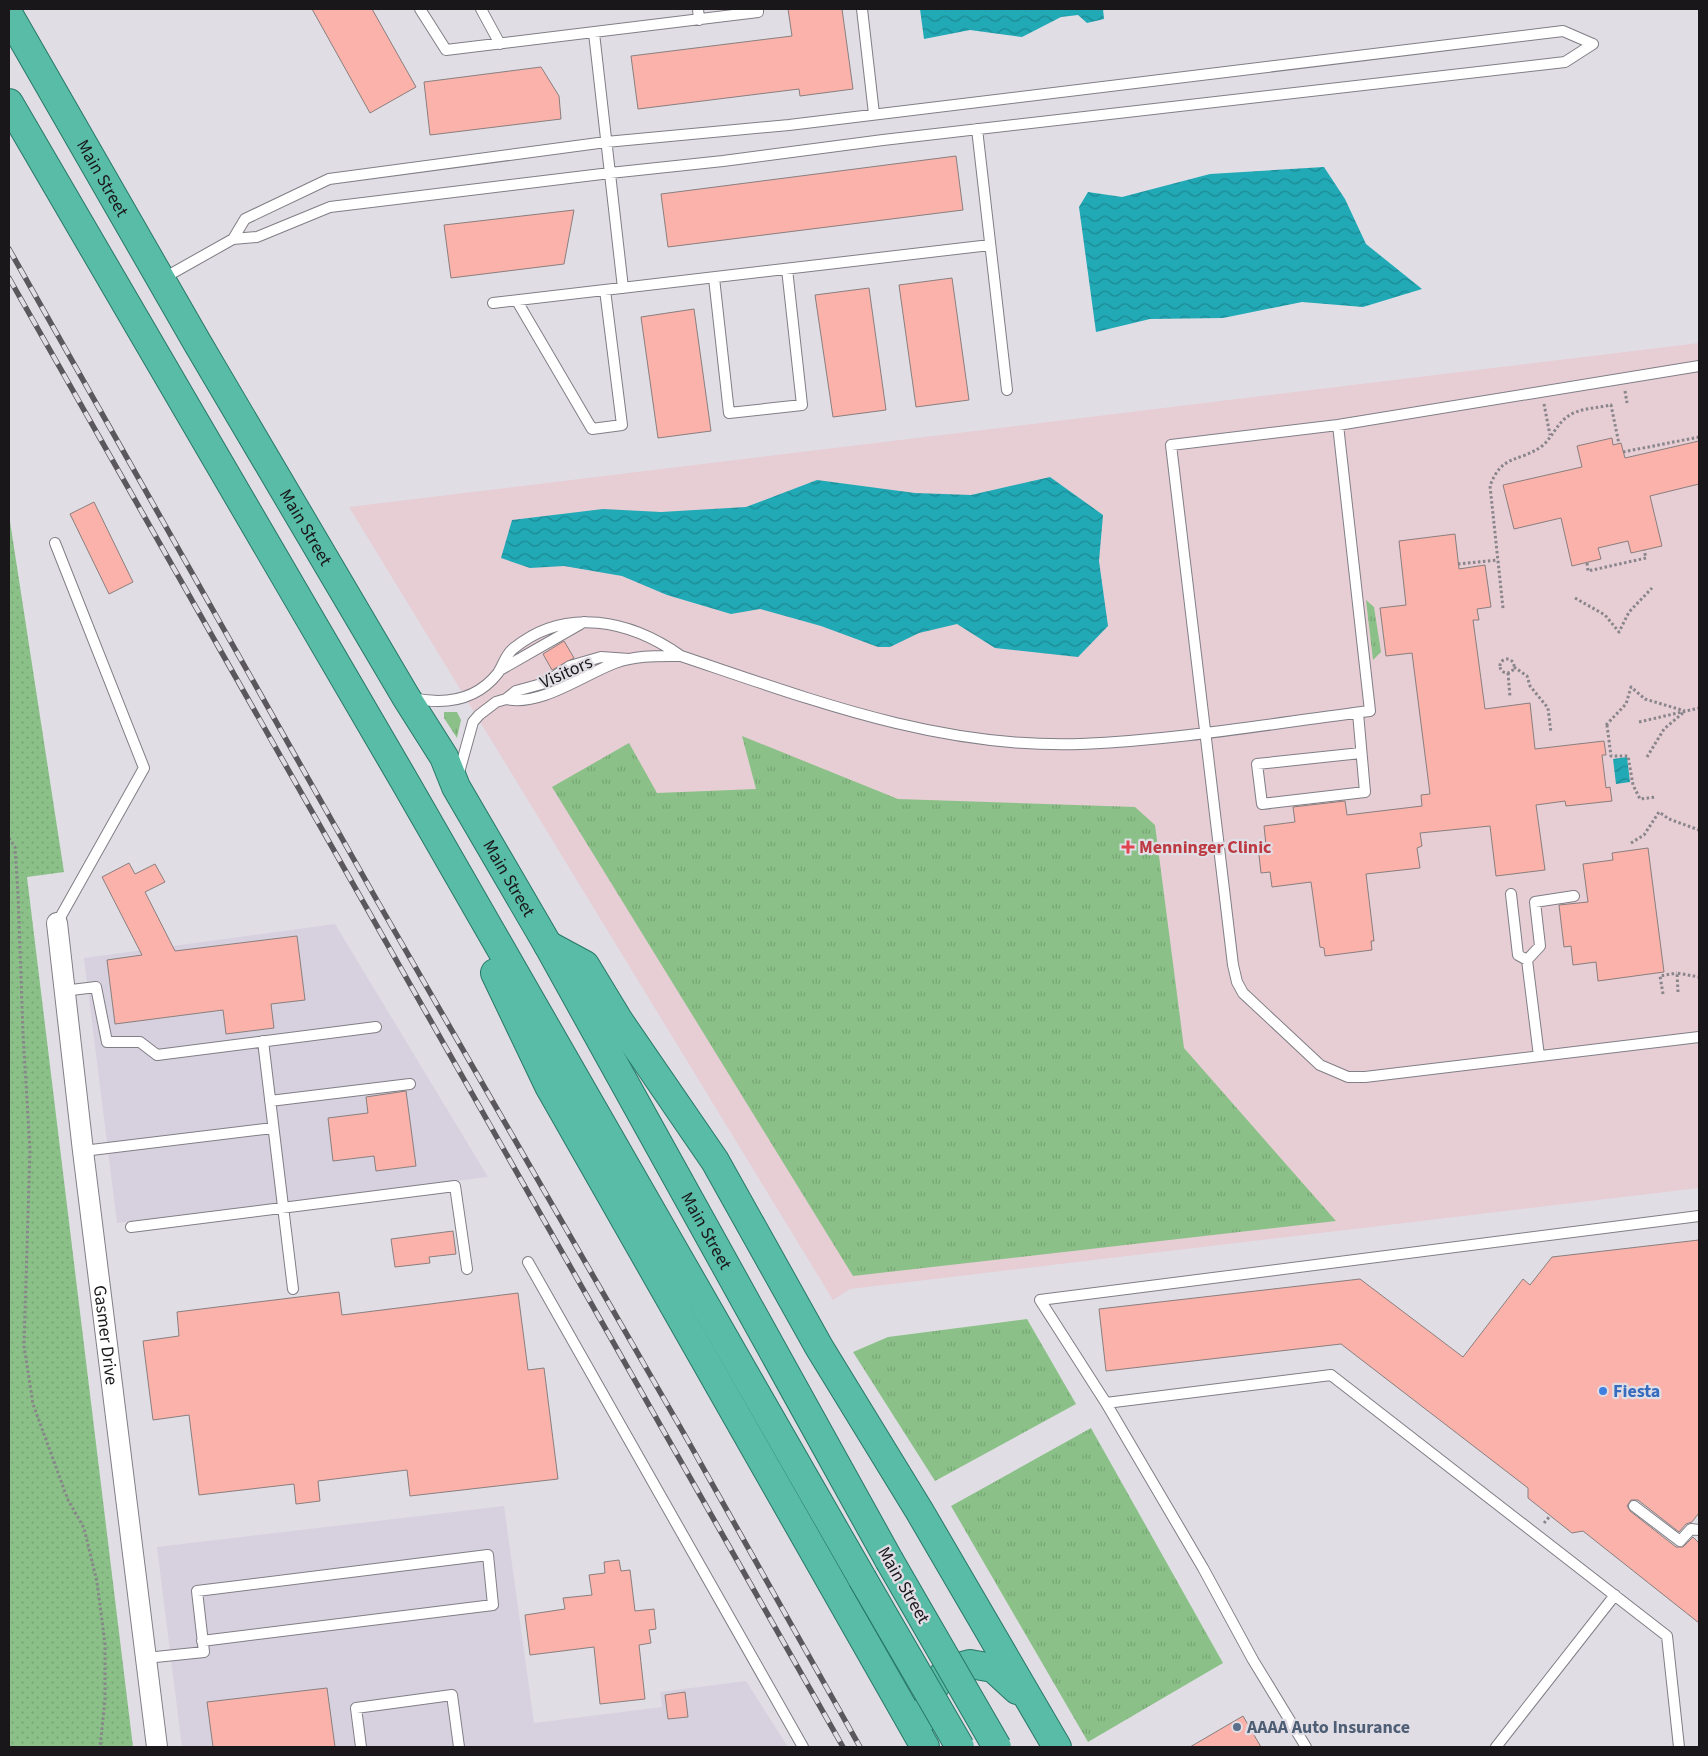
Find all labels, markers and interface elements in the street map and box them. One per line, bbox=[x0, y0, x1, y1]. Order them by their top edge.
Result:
street label: Main Street bbox=[70, 135, 134, 221]
street label: Main Street bbox=[273, 484, 338, 570]
street label: Visitors bbox=[536, 650, 596, 695]
street label: Main Street bbox=[476, 835, 541, 922]
place label: Menninger Clinic bbox=[1139, 835, 1272, 860]
marker: Menninger Clinic bbox=[1121, 840, 1135, 854]
street label: Main Street bbox=[674, 1188, 738, 1274]
street label: Gasmer Drive bbox=[87, 1284, 124, 1387]
place label: Fiesta bbox=[1613, 1379, 1660, 1404]
marker: Fiesta bbox=[1597, 1385, 1609, 1397]
street label: Main Street bbox=[871, 1542, 936, 1628]
place label: AAAA Auto Insurance bbox=[1246, 1715, 1410, 1740]
marker: AAAA Auto Insurance bbox=[1231, 1721, 1243, 1733]

